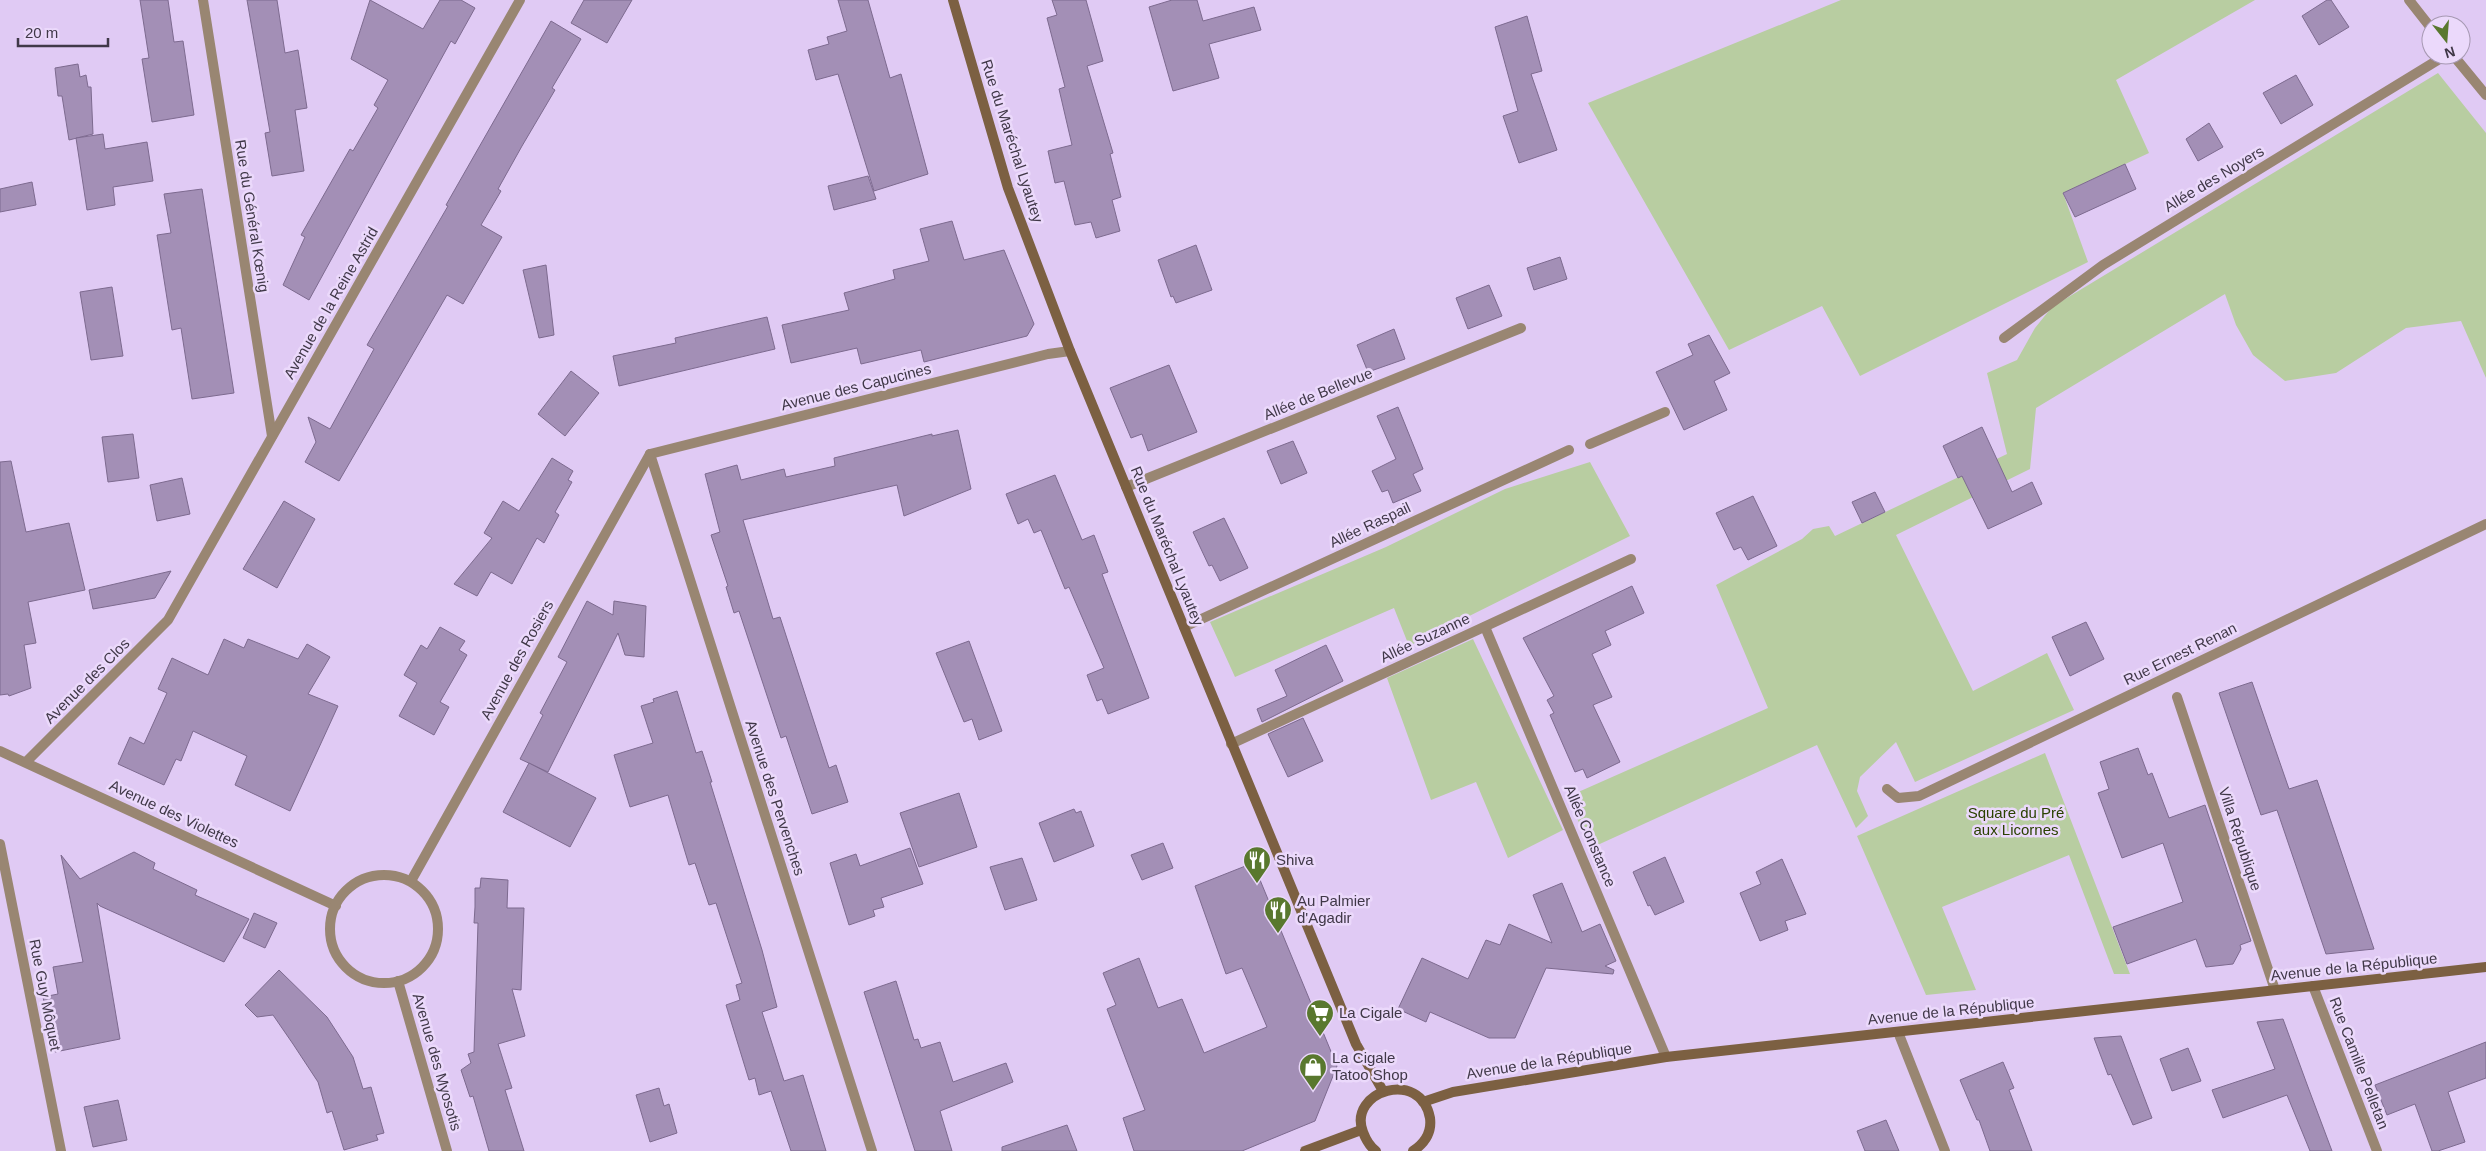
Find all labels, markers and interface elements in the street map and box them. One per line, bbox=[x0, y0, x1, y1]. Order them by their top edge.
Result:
scale bar bbox=[18, 15, 108, 47]
north arrow bbox=[2421, 15, 2471, 65]
text: 20 m bbox=[25, 24, 58, 41]
text: N bbox=[2443, 43, 2457, 62]
street label: Rue du Maréchal Lyautey bbox=[978, 57, 1047, 225]
street label: Rue du Général Kœnig bbox=[232, 138, 273, 293]
street label: Allée des Noyers bbox=[2161, 142, 2267, 215]
street label: Avenue de la Reine Astrid bbox=[280, 224, 381, 382]
street label: Avenue des Capucines bbox=[779, 360, 933, 413]
street label: Allée de Bellevue bbox=[1261, 364, 1375, 423]
street label: Rue du Maréchal Lyautey bbox=[1128, 464, 1207, 628]
street label: Allée Raspail bbox=[1327, 498, 1413, 551]
street label: Avenue des Rosiers bbox=[477, 597, 556, 722]
street label: Allée Suzanne bbox=[1377, 609, 1472, 666]
street label: Rue Ernest Renan bbox=[2121, 619, 2239, 688]
street label: Avenue des Clos bbox=[41, 635, 133, 727]
street label: Avenue des Pervenches bbox=[742, 718, 809, 878]
street label: Avenue des Violettes bbox=[107, 776, 241, 851]
street label: Allée Constance bbox=[1561, 782, 1620, 889]
street label: Villa République bbox=[2216, 785, 2265, 893]
park label: Square du Pré aux Licornes bbox=[1968, 804, 2064, 838]
restaurant icon: Shiva bbox=[1242, 845, 1272, 884]
place label: Shiva bbox=[1276, 851, 1314, 868]
place label: Au Palmier d'Agadir bbox=[1297, 892, 1370, 926]
restaurant icon: Au Palmier d'Agadir bbox=[1263, 895, 1293, 934]
street label: Rue Guy Môquet bbox=[26, 938, 65, 1053]
street label: Avenue de la République bbox=[2270, 949, 2438, 984]
street label: Avenue des Myosotis bbox=[410, 991, 465, 1133]
street label: Avenue de la République bbox=[1867, 993, 2035, 1028]
street label: Rue Camille Pelletan bbox=[2326, 994, 2393, 1131]
supermarket icon: La Cigale bbox=[1305, 998, 1335, 1037]
place label: La Cigale bbox=[1339, 1004, 1402, 1021]
street label: Avenue de la République bbox=[1465, 1039, 1633, 1082]
place label: La Cigale Tatoo Shop bbox=[1332, 1049, 1408, 1083]
shop icon: La Cigale Tatoo Shop bbox=[1298, 1052, 1328, 1091]

